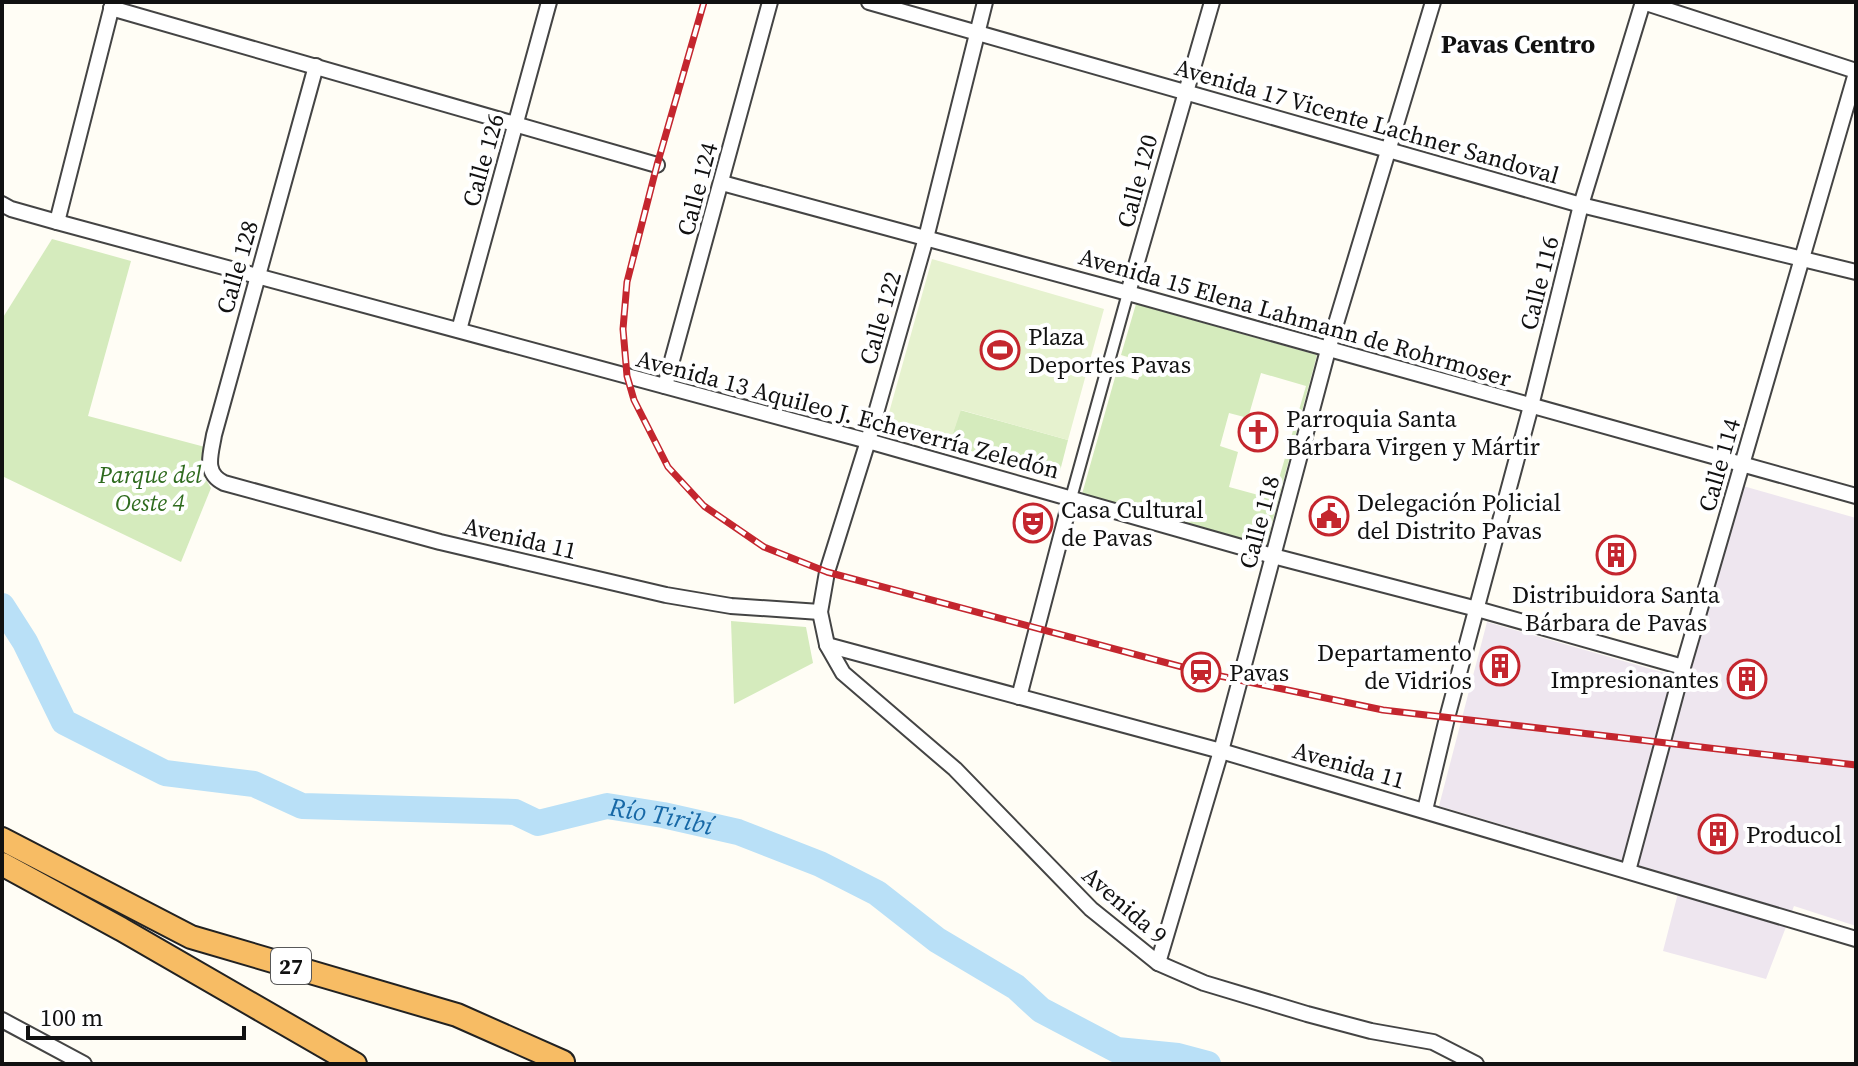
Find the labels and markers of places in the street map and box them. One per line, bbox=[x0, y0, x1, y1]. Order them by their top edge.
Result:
place label: Plaza Deportes Pavas bbox=[1028, 320, 1191, 381]
sports icon: Plaza Deportes Pavas bbox=[979, 329, 1021, 371]
place label: Parroquia Santa Bárbara Virgen y Mártir bbox=[1286, 402, 1540, 463]
church icon: Parroquia Santa Bárbara Virgen y Mártir bbox=[1237, 411, 1279, 453]
place label: Delegación Policial del Distrito Pavas bbox=[1357, 486, 1561, 547]
place label: Casa Cultural de Pavas bbox=[1061, 493, 1204, 554]
public building icon: Delegación Policial del Distrito Pavas bbox=[1308, 495, 1350, 537]
theatre icon: Casa Cultural de Pavas bbox=[1012, 502, 1054, 544]
building icon: Distribuidora Santa Bárbara de Pavas bbox=[1595, 534, 1637, 576]
place label: Distribuidora Santa Bárbara de Pavas bbox=[1512, 578, 1721, 639]
place label: Departamento de Vidrios bbox=[1317, 636, 1472, 697]
building icon: Departamento de Vidrios bbox=[1479, 645, 1521, 687]
station icon: Pavas bbox=[1180, 651, 1222, 693]
place label: Pavas bbox=[1229, 656, 1289, 689]
building icon: Impresionantes bbox=[1726, 658, 1768, 700]
place label: Impresionantes bbox=[1550, 663, 1719, 696]
building icon: Producol bbox=[1697, 813, 1739, 855]
place label: Producol bbox=[1746, 818, 1842, 851]

